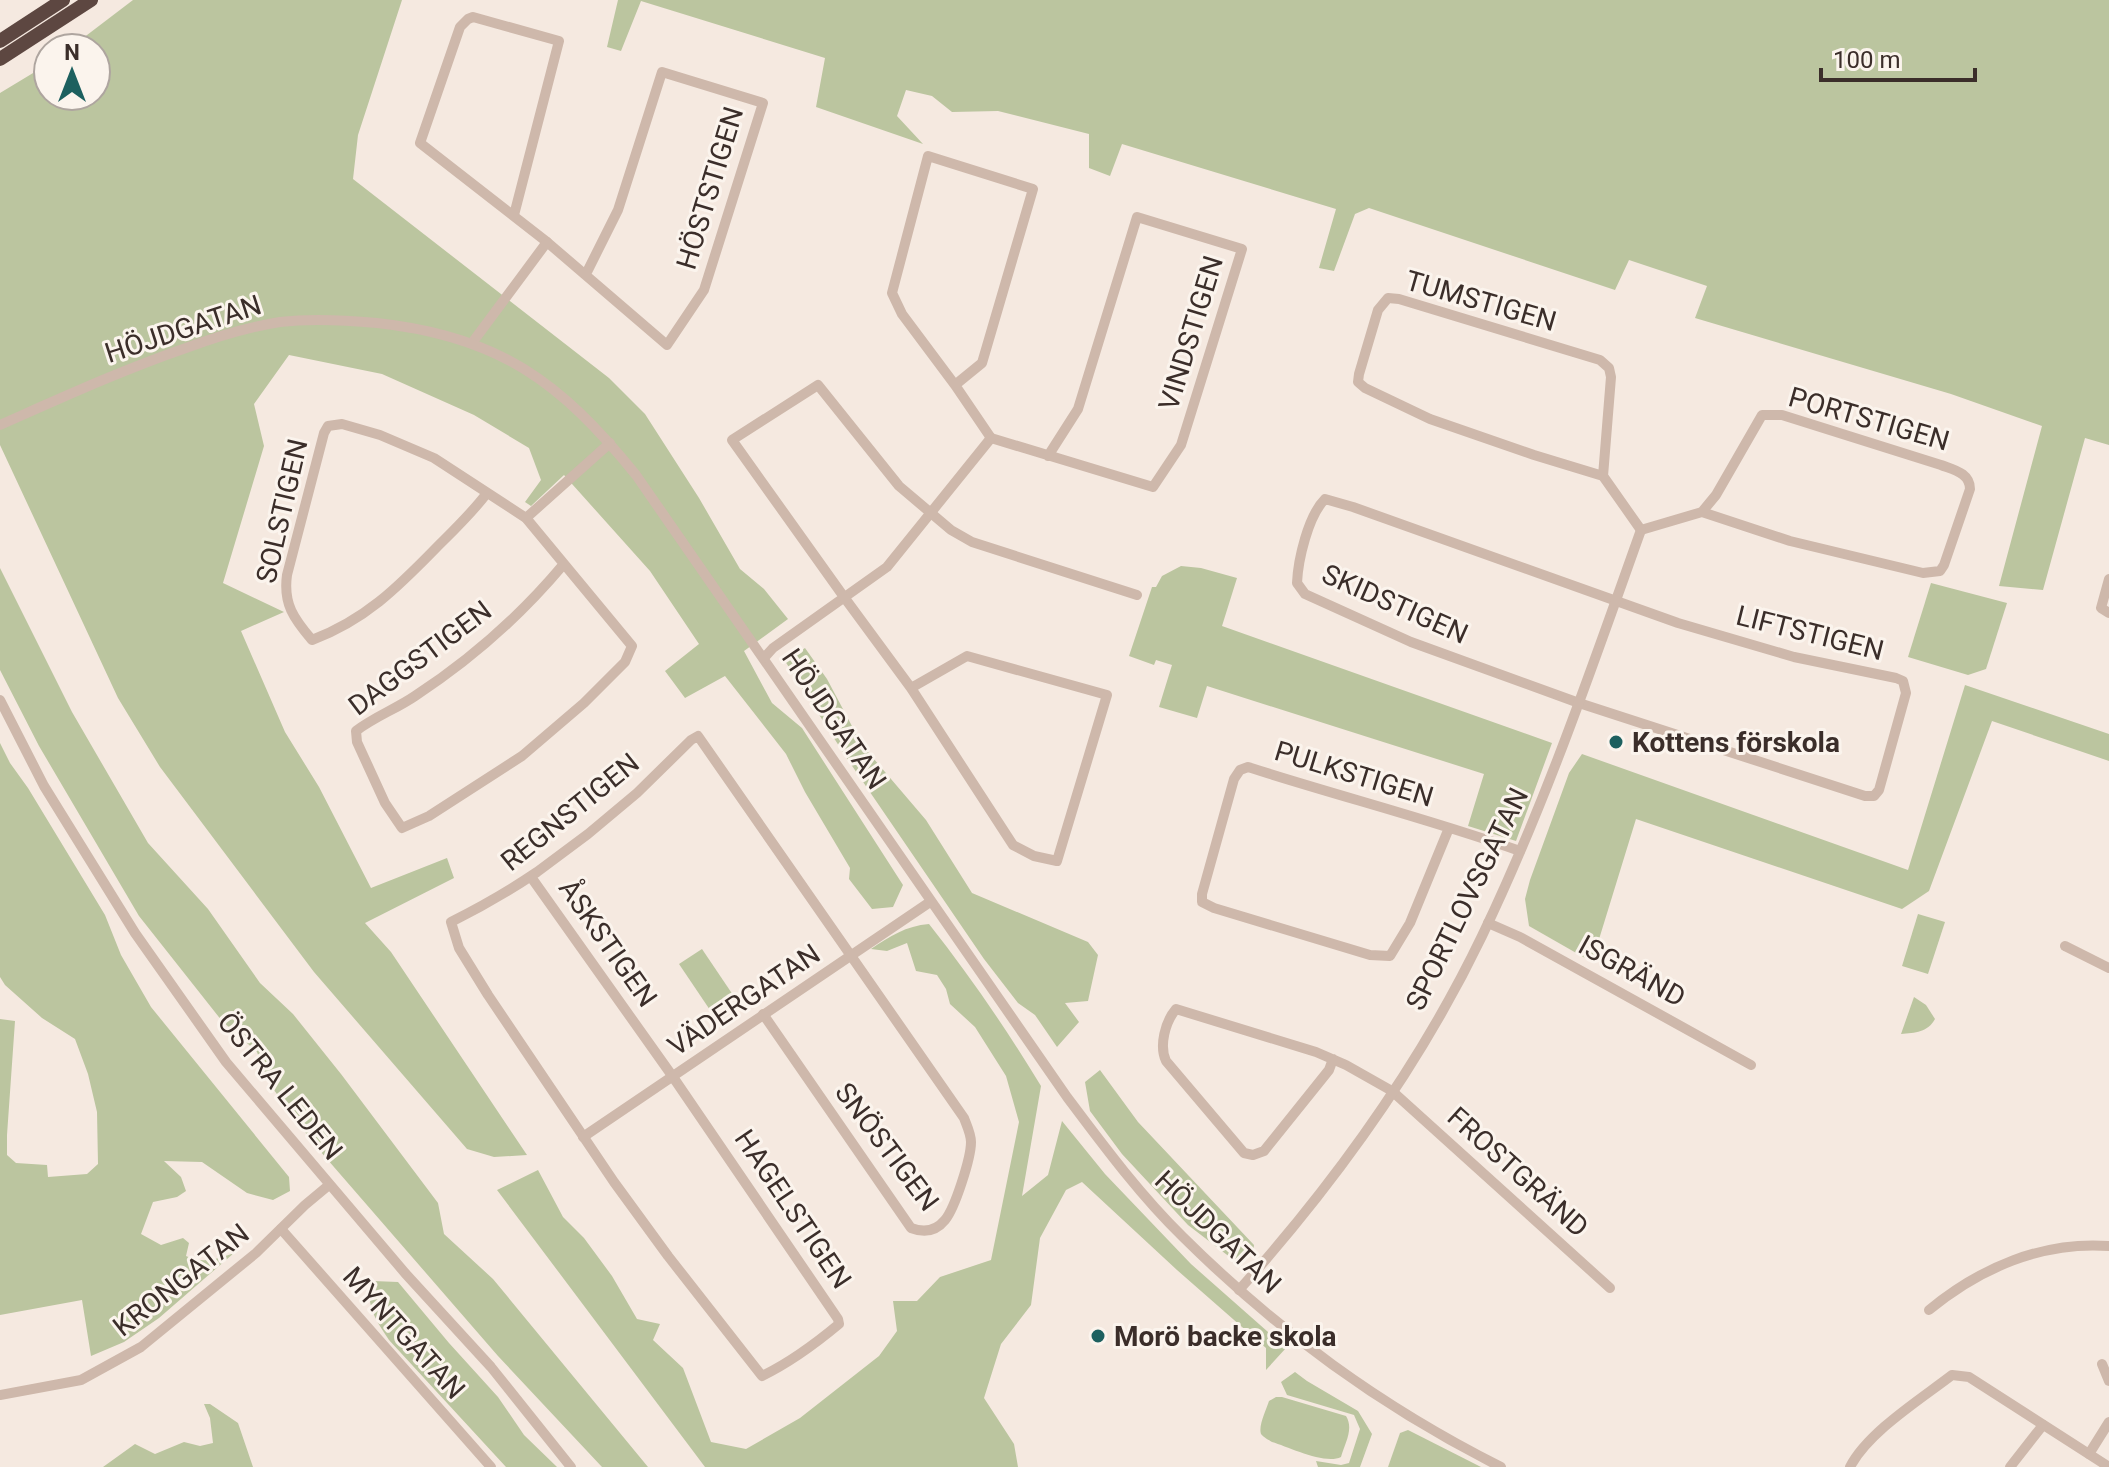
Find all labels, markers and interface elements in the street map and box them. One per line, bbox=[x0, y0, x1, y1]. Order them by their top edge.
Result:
north arrow bbox=[32, 32, 112, 112]
scale bar bbox=[1821, 32, 1975, 82]
text: N bbox=[64, 40, 80, 65]
text: 100 m bbox=[1833, 46, 1900, 74]
street label: HÖSTSTIGEN bbox=[670, 103, 750, 273]
street label: VINDSTIGEN bbox=[1152, 252, 1230, 414]
street label: TUMSTIGEN bbox=[1402, 264, 1560, 338]
street label: HÖJDGATAN bbox=[101, 288, 265, 370]
street label: PORTSTIGEN bbox=[1785, 380, 1953, 458]
street label: SOLSTIGEN bbox=[249, 436, 315, 586]
street label: SKIDSTIGEN bbox=[1317, 557, 1473, 651]
street label: DAGGSTIGEN bbox=[342, 594, 498, 722]
street label: LIFTSTIGEN bbox=[1733, 599, 1887, 667]
street label: HÖJDGATAN bbox=[775, 642, 893, 796]
place label: Kottens förskola bbox=[1632, 726, 1840, 759]
marker: Kottens förskola bbox=[1607, 733, 1625, 751]
street label: PULKSTIGEN bbox=[1271, 734, 1437, 814]
street label: REGNSTIGEN bbox=[494, 746, 646, 878]
street label: SPORTLOVSGATAN bbox=[1399, 782, 1535, 1016]
street label: ÅSKSTIGEN bbox=[552, 872, 665, 1013]
street label: ISGRÄND bbox=[1573, 928, 1691, 1014]
street label: VÄDERGATAN bbox=[662, 937, 826, 1063]
street label: ÖSTRA LEDEN bbox=[210, 1006, 350, 1166]
street label: SNÖSTIGEN bbox=[828, 1076, 946, 1218]
street label: FROSTGRÄND bbox=[1441, 1100, 1595, 1244]
street label: HAGELSTIGEN bbox=[728, 1123, 858, 1295]
street label: HÖJDGATAN bbox=[1148, 1164, 1288, 1300]
street label: KRONGATAN bbox=[106, 1217, 256, 1343]
street label: MYNTGATAN bbox=[336, 1260, 472, 1406]
place label: Morö backe skola bbox=[1114, 1320, 1337, 1353]
marker: Morö backe skola bbox=[1089, 1327, 1107, 1345]

